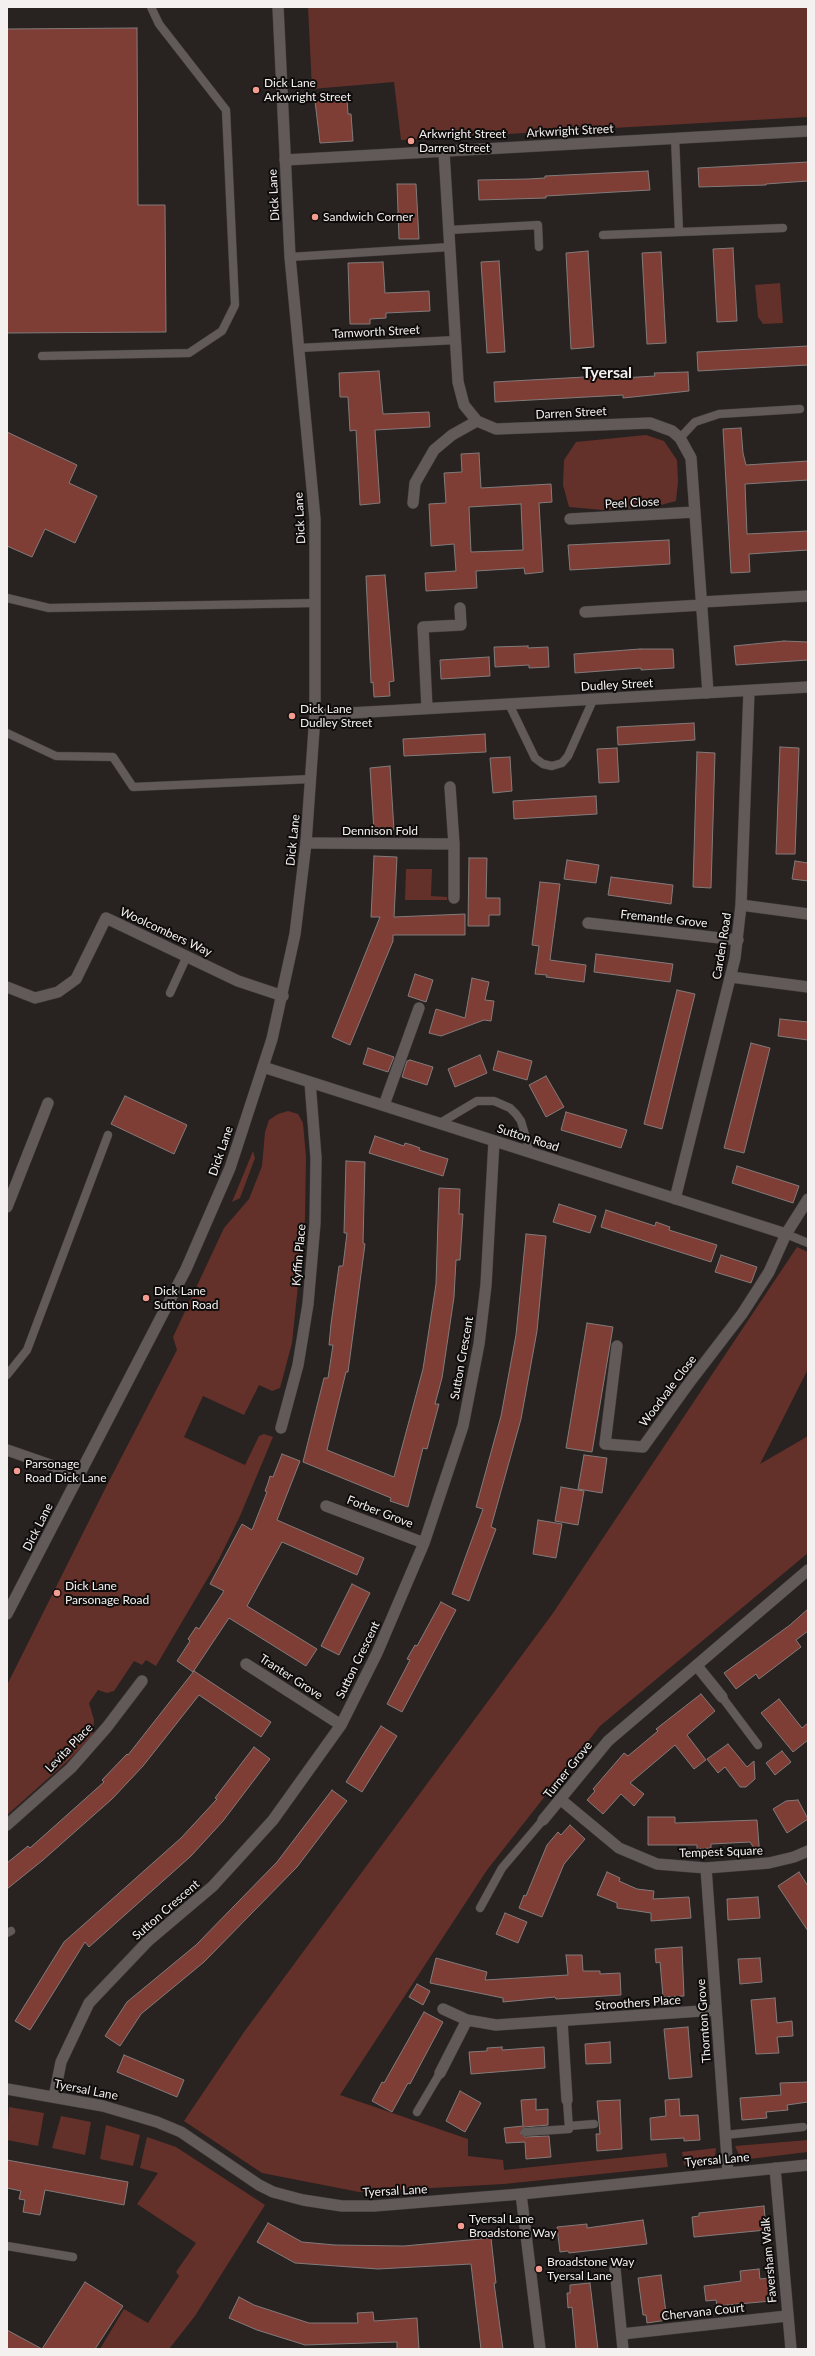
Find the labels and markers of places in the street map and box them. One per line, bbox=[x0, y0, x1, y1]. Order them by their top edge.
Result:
place label: Dick Lane Arkwright Street bbox=[264, 76, 351, 104]
marker: Dick Lane Arkwright Street bbox=[251, 85, 261, 95]
place label: Arkwright Street Darren Street bbox=[419, 127, 506, 155]
marker: Arkwright Street Darren Street bbox=[406, 136, 416, 146]
place label: Sandwich Corner bbox=[323, 210, 413, 224]
marker: Sandwich Corner bbox=[310, 212, 320, 222]
place label: Dick Lane Dudley Street bbox=[300, 702, 372, 730]
marker: Dick Lane Dudley Street bbox=[287, 711, 297, 721]
place label: Dick Lane Sutton Road bbox=[154, 1284, 218, 1312]
marker: Dick Lane Sutton Road bbox=[141, 1293, 151, 1303]
place label: Parsonage Road Dick Lane bbox=[25, 1457, 107, 1485]
marker: Parsonage Road Dick Lane bbox=[12, 1466, 22, 1476]
place label: Dick Lane Parsonage Road bbox=[65, 1579, 149, 1607]
marker: Dick Lane Parsonage Road bbox=[52, 1588, 62, 1598]
place label: Tyersal Lane Broadstone Way bbox=[469, 2212, 556, 2240]
marker: Tyersal Lane Broadstone Way bbox=[456, 2221, 466, 2231]
place label: Broadstone Way Tyersal Lane bbox=[547, 2255, 634, 2283]
marker: Broadstone Way Tyersal Lane bbox=[534, 2264, 544, 2274]

